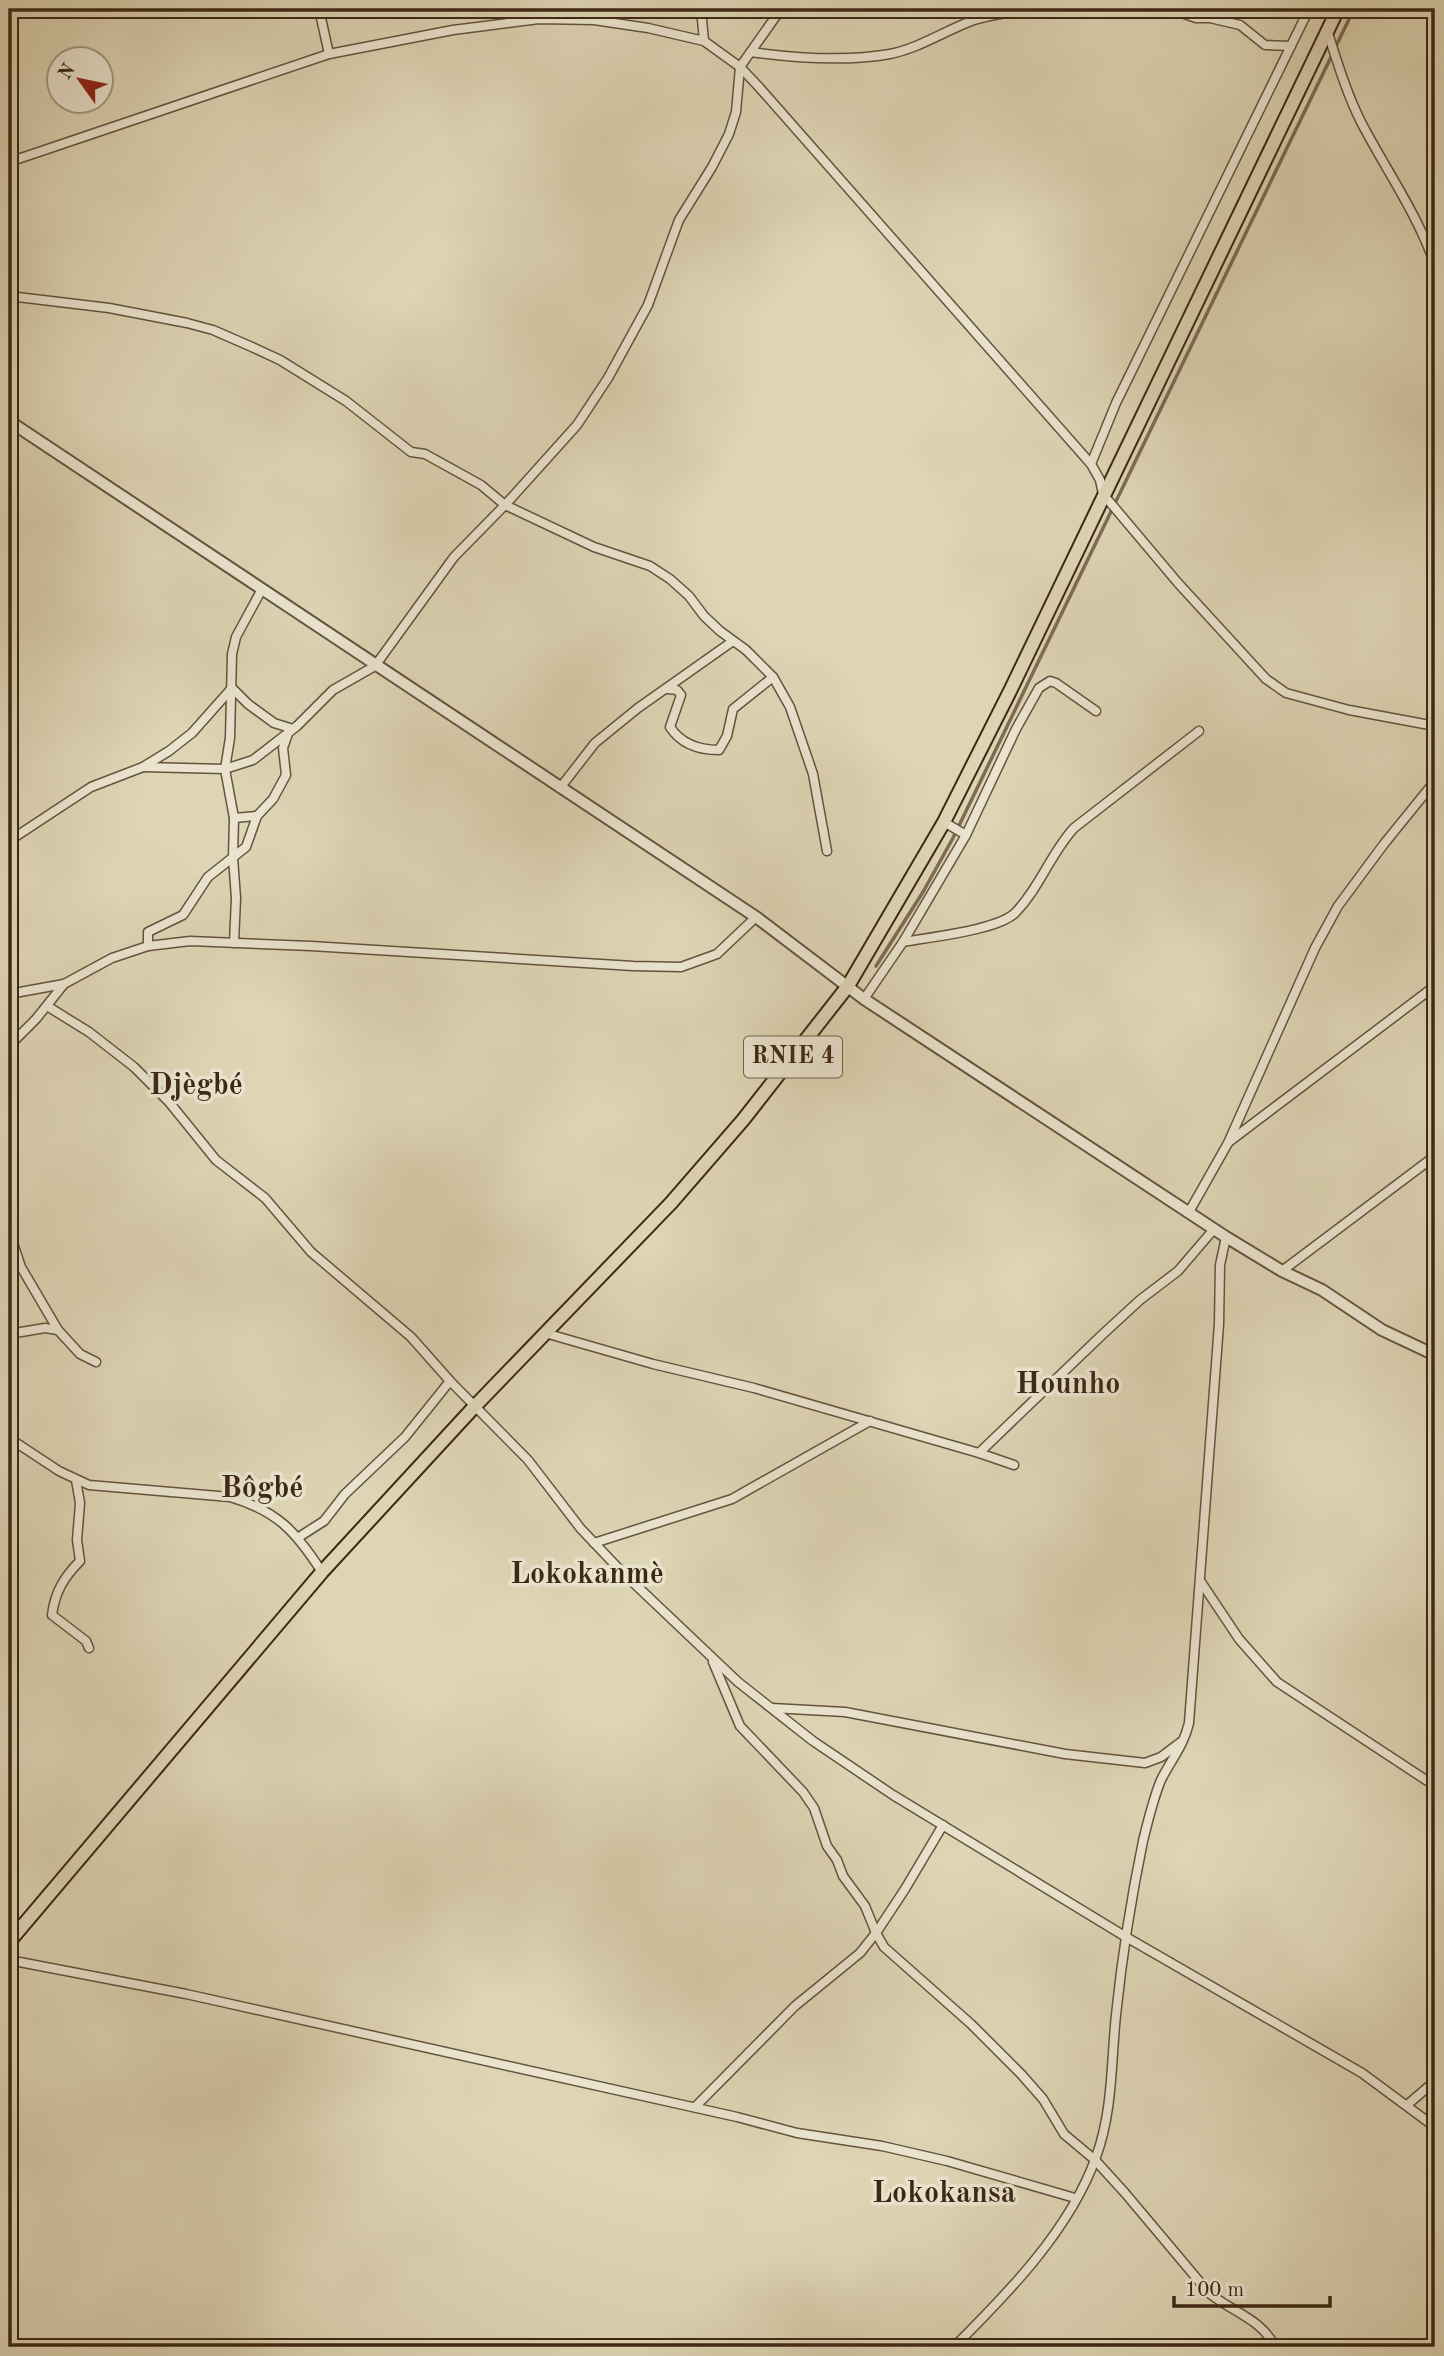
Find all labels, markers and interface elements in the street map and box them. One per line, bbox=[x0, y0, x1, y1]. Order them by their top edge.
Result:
north arrow bbox=[46, 46, 116, 116]
text: N bbox=[56, 60, 80, 83]
road number: RNIE 4 bbox=[744, 1036, 842, 1078]
district label: Djègbé bbox=[149, 1071, 243, 1101]
district label: Hounho bbox=[1016, 1370, 1120, 1400]
district label: Bôgbé bbox=[220, 1474, 304, 1504]
district label: Lokokanmè bbox=[510, 1560, 664, 1590]
district label: Lokokansa bbox=[872, 2179, 1016, 2209]
scale bar bbox=[1174, 2265, 1330, 2309]
text: 100 m bbox=[1185, 2280, 1244, 2301]

